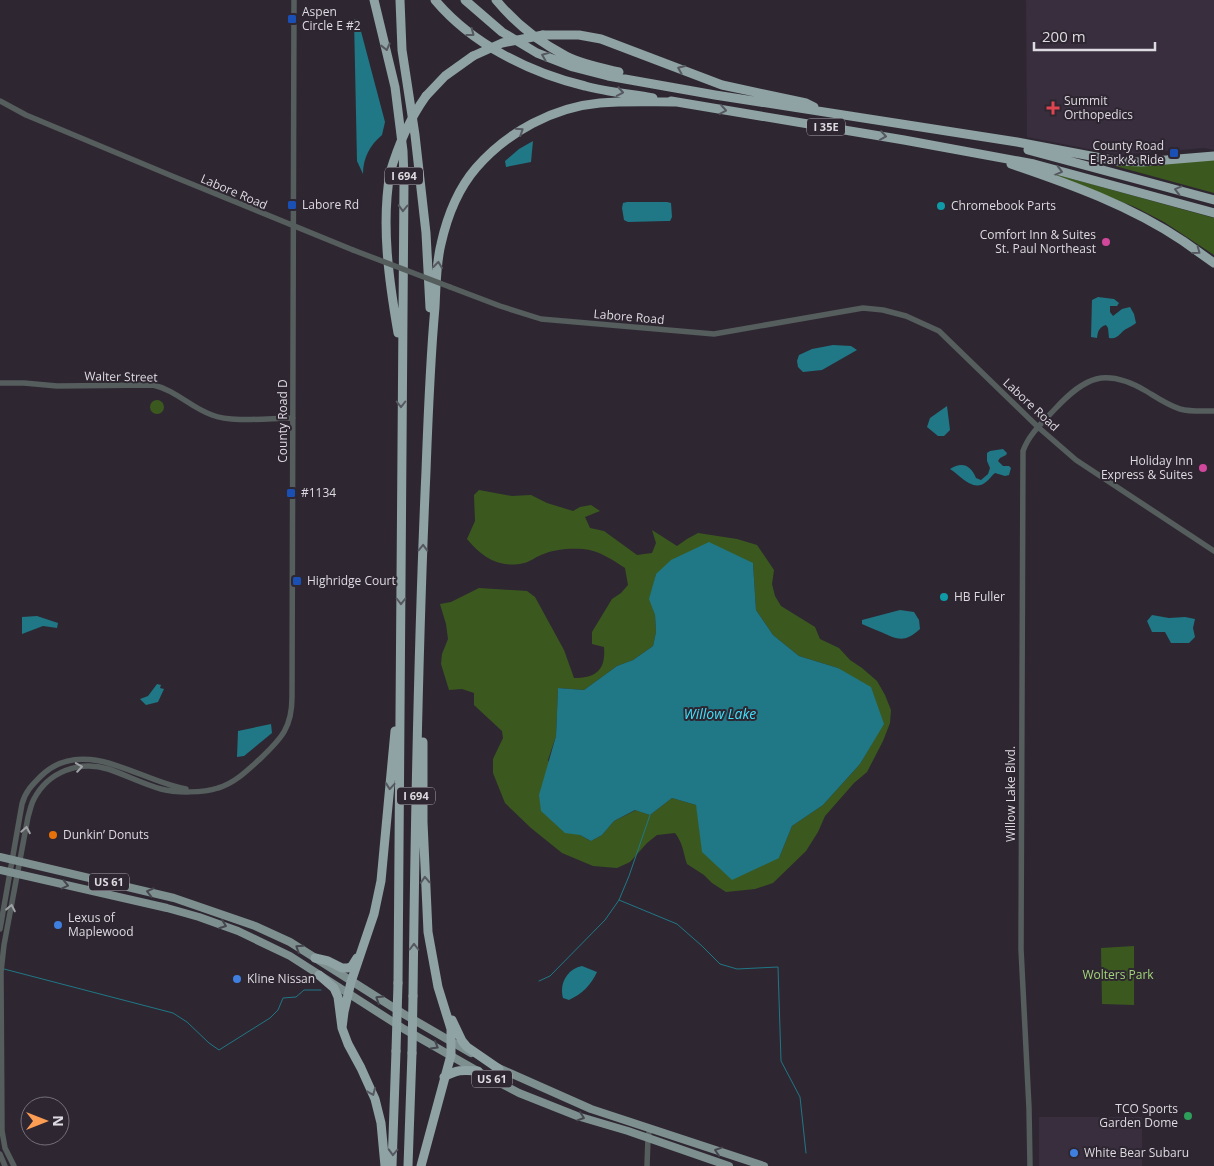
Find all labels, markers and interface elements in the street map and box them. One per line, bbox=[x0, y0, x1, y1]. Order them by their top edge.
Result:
place label: Aspen Circle E #2 bbox=[302, 3, 361, 34]
marker: Aspen Circle E #2 bbox=[286, 13, 298, 25]
scale bar bbox=[1034, 20, 1155, 52]
text: 200 m bbox=[1042, 26, 1086, 46]
one-way arrow bbox=[465, 27, 474, 35]
one-way arrow bbox=[380, 43, 391, 52]
one-way arrow bbox=[541, 52, 549, 62]
one-way arrow bbox=[677, 65, 686, 76]
one-way arrow bbox=[616, 87, 625, 97]
place label: Summit Orthopedics bbox=[1064, 92, 1133, 123]
marker: Summit Orthopedics bbox=[1046, 101, 1060, 115]
one-way arrow bbox=[718, 104, 727, 114]
road number: I 35E bbox=[807, 118, 845, 136]
one-way arrow bbox=[514, 128, 523, 138]
one-way arrow bbox=[879, 131, 887, 141]
place label: County Road E Park & Ride bbox=[1090, 137, 1164, 168]
marker: County Road E Park & Ride bbox=[1168, 147, 1180, 159]
one-way arrow bbox=[1054, 165, 1063, 176]
road number: I 694 bbox=[385, 168, 423, 185]
street label: Labore Road bbox=[198, 170, 270, 213]
one-way arrow bbox=[1174, 186, 1183, 196]
place label: Labore Rd bbox=[302, 196, 359, 213]
place label: Chromebook Parts bbox=[951, 197, 1056, 214]
marker: Labore Rd bbox=[286, 199, 298, 211]
marker: Chromebook Parts bbox=[935, 200, 947, 212]
one-way arrow bbox=[398, 205, 408, 213]
place label: Comfort Inn & Suites St. Paul Northeast bbox=[980, 226, 1096, 257]
marker: Comfort Inn & Suites St. Paul Northeast bbox=[1100, 236, 1112, 248]
one-way arrow bbox=[1191, 245, 1201, 254]
one-way arrow bbox=[433, 261, 444, 269]
street label: Labore Road bbox=[593, 305, 665, 328]
street label: Walter Street bbox=[84, 367, 158, 386]
street label: Labore Road bbox=[1000, 374, 1063, 435]
street label: County Road D bbox=[274, 379, 291, 463]
one-way arrow bbox=[396, 400, 406, 408]
place label: Holiday Inn Express & Suites bbox=[1101, 452, 1193, 483]
marker: Holiday Inn Express & Suites bbox=[1197, 462, 1209, 474]
place label: #1134 bbox=[301, 484, 336, 501]
marker: #1134 bbox=[285, 487, 297, 499]
one-way arrow bbox=[418, 543, 428, 551]
place label: Highridge Court bbox=[307, 572, 396, 589]
marker: Highridge Court bbox=[291, 575, 303, 587]
place label: HB Fuller bbox=[954, 588, 1005, 605]
marker: HB Fuller bbox=[938, 591, 950, 603]
one-way arrow bbox=[396, 598, 406, 606]
water label: Willow Lake bbox=[684, 704, 756, 723]
street label: Willow Lake Blvd. bbox=[1002, 746, 1019, 842]
one-way arrow bbox=[75, 763, 84, 773]
one-way arrow bbox=[385, 783, 396, 791]
road number: I 694 bbox=[397, 788, 435, 804]
one-way arrow bbox=[20, 826, 30, 835]
place label: Dunkin’ Donuts bbox=[63, 826, 149, 843]
marker: Dunkin’ Donuts bbox=[47, 829, 59, 841]
road number: US 61 bbox=[89, 874, 129, 890]
one-way arrow bbox=[420, 876, 431, 884]
one-way arrow bbox=[61, 879, 70, 890]
one-way arrow bbox=[146, 887, 155, 898]
one-way arrow bbox=[6, 903, 16, 912]
place label: Lexus of Maplewood bbox=[68, 909, 134, 940]
marker: Lexus of Maplewood bbox=[52, 919, 64, 931]
one-way arrow bbox=[219, 919, 227, 929]
one-way arrow bbox=[409, 943, 419, 951]
one-way arrow bbox=[296, 945, 305, 954]
park label: Wolters Park bbox=[1082, 966, 1154, 983]
place label: Kline Nissan bbox=[247, 970, 315, 987]
marker: Kline Nissan bbox=[231, 973, 243, 985]
one-way arrow bbox=[375, 995, 384, 1005]
one-way arrow bbox=[430, 1040, 439, 1050]
road number: US 61 bbox=[472, 1070, 512, 1088]
one-way arrow bbox=[366, 1087, 377, 1096]
north arrow bbox=[20, 1096, 70, 1146]
place label: TCO Sports Garden Dome bbox=[1099, 1100, 1178, 1131]
marker: TCO Sports Garden Dome bbox=[1182, 1110, 1194, 1122]
one-way arrow bbox=[576, 1111, 584, 1121]
text: N bbox=[49, 1115, 68, 1127]
place label: White Bear Subaru bbox=[1084, 1144, 1189, 1161]
one-way arrow bbox=[714, 1146, 722, 1156]
marker: White Bear Subaru bbox=[1068, 1147, 1080, 1159]
one-way arrow bbox=[388, 1148, 398, 1156]

